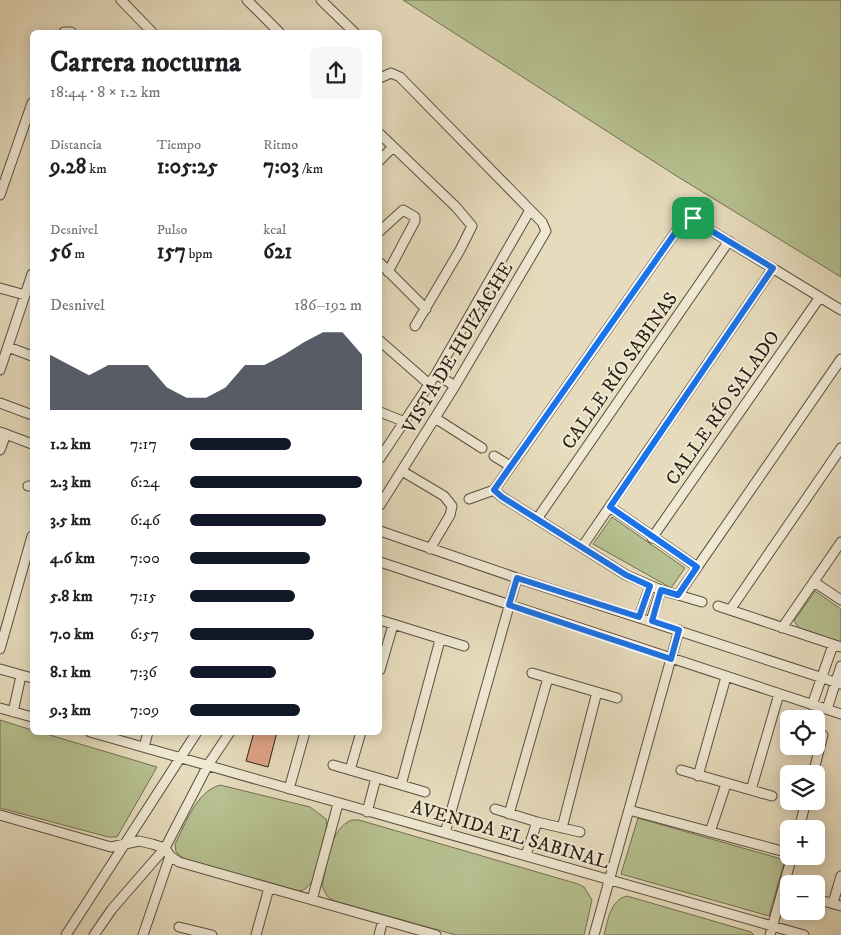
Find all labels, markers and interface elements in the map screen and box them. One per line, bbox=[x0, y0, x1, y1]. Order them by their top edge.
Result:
text: Carrera nocturna bbox=[50, 45, 241, 80]
button: share bbox=[310, 47, 362, 99]
text: 18:44 · 8 × 1.2 km bbox=[50, 82, 161, 102]
text: Distancia bbox=[50, 136, 102, 154]
text: Tiempo bbox=[157, 136, 201, 154]
text: Ritmo bbox=[263, 136, 298, 154]
text: 9.28 bbox=[50, 154, 86, 180]
text: 1:05:25 bbox=[157, 154, 218, 180]
text: 7:03 bbox=[263, 154, 299, 180]
text: km bbox=[86, 160, 107, 178]
text: /km bbox=[299, 160, 323, 178]
pin bbox=[672, 197, 714, 239]
icon: arrive bbox=[679, 204, 707, 232]
text: Desnivel bbox=[50, 221, 98, 239]
text: Pulso bbox=[157, 221, 187, 239]
text: kcal bbox=[263, 221, 286, 239]
text: 56 bbox=[50, 239, 71, 265]
text: 157 bbox=[157, 239, 186, 265]
text: 621 bbox=[263, 239, 292, 265]
text: m bbox=[71, 245, 85, 263]
text: bpm bbox=[186, 245, 213, 263]
street label: VISTA DE HUIZACHE bbox=[397, 258, 518, 439]
street label: CALLE RÍO SABINAS bbox=[555, 287, 683, 454]
text: Desnivel bbox=[50, 295, 105, 315]
text: 186–192 m bbox=[294, 295, 362, 315]
street label: CALLE RÍO SALADO bbox=[659, 325, 785, 490]
text: 1.2 km bbox=[50, 434, 91, 454]
text: 7:17 bbox=[130, 434, 157, 454]
text: 2.3 km bbox=[50, 472, 91, 492]
text: 6:24 bbox=[130, 472, 160, 492]
text: 3.5 km bbox=[50, 510, 91, 530]
text: 6:46 bbox=[130, 510, 160, 530]
text: 4.6 km bbox=[50, 548, 95, 568]
text: 7:00 bbox=[130, 548, 160, 568]
text: 5.8 km bbox=[50, 586, 93, 606]
text: 7:15 bbox=[130, 586, 156, 606]
text: 7.0 km bbox=[50, 624, 94, 644]
text: 6:57 bbox=[130, 624, 159, 644]
text: 8.1 km bbox=[50, 662, 91, 682]
text: 7:36 bbox=[130, 662, 157, 682]
text: 9.3 km bbox=[50, 700, 91, 720]
text: 7:09 bbox=[130, 700, 159, 720]
map controls bbox=[780, 710, 825, 920]
button: locate bbox=[780, 710, 825, 755]
button: layers bbox=[780, 765, 825, 810]
street label: AVENIDA EL SABINAL bbox=[408, 796, 612, 874]
button: + bbox=[780, 820, 825, 865]
button: − bbox=[780, 875, 825, 920]

